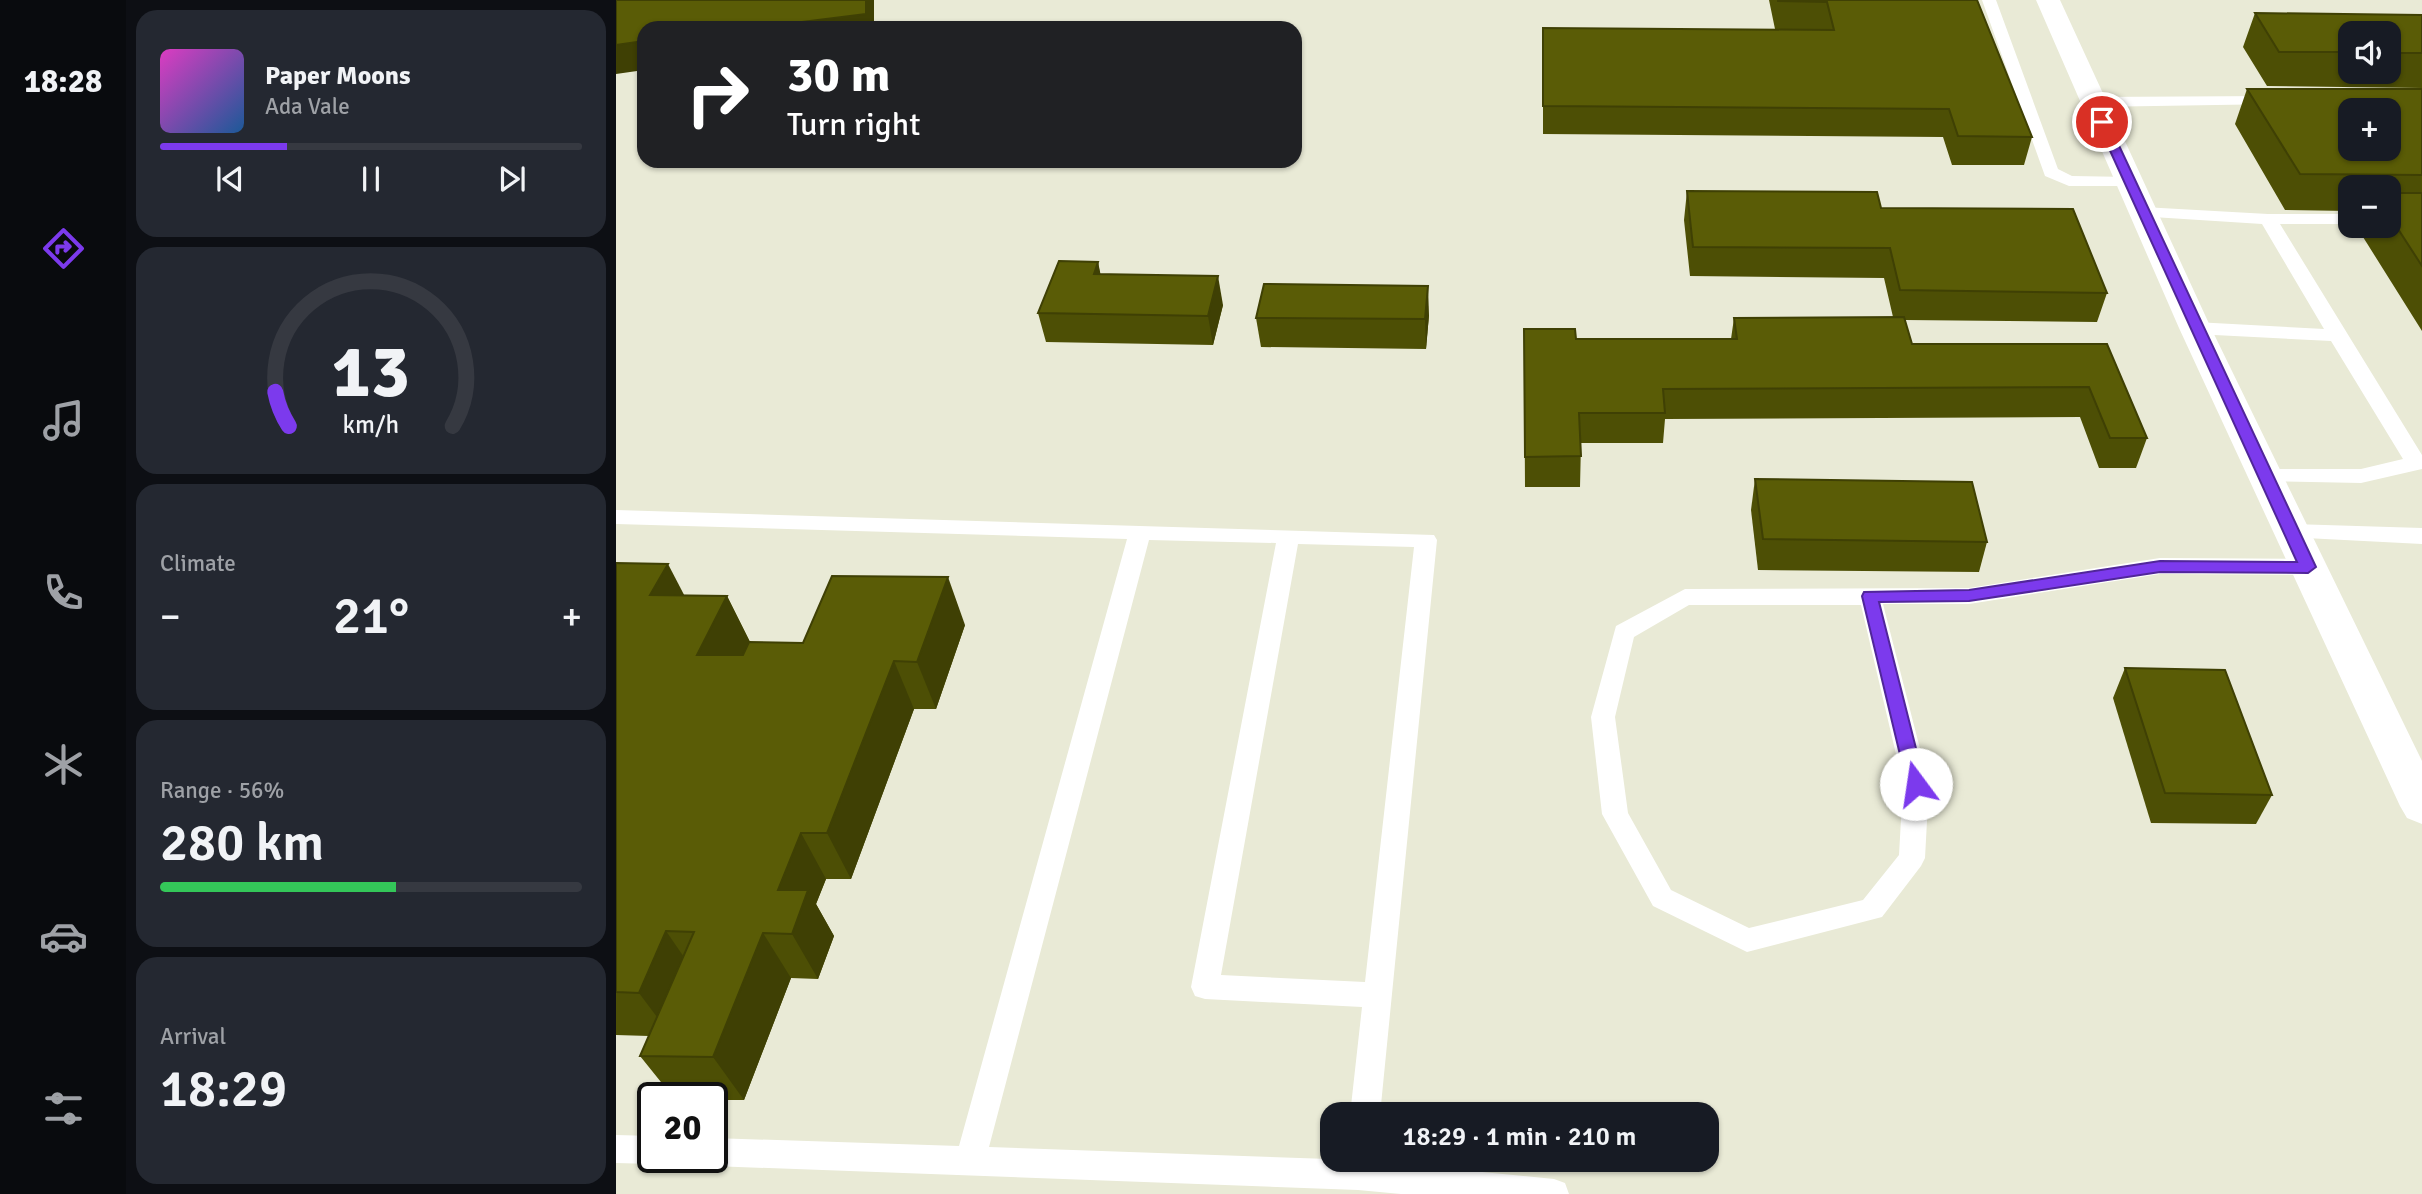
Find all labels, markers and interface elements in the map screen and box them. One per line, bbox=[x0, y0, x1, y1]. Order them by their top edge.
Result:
map controls bbox=[2338, 21, 2401, 238]
button: sound bbox=[2338, 21, 2401, 84]
text: 30 m bbox=[787, 45, 890, 105]
icon: right bbox=[672, 49, 763, 140]
text: Paper Moons bbox=[265, 60, 411, 92]
text: 18:28 bbox=[24, 62, 102, 101]
text: Ada Vale bbox=[265, 92, 350, 121]
pin bbox=[2072, 92, 2132, 152]
button: + bbox=[2338, 98, 2401, 161]
icon: arrive bbox=[2083, 103, 2121, 141]
text: Turn right bbox=[787, 105, 920, 144]
icon: previous bbox=[211, 160, 249, 198]
icon: pause bbox=[352, 160, 390, 198]
icon: next bbox=[493, 160, 531, 198]
button: − bbox=[2338, 175, 2401, 238]
icon: directions bbox=[39, 224, 88, 273]
text: 13 bbox=[332, 329, 410, 418]
icon: music bbox=[39, 396, 88, 445]
text: km/h bbox=[343, 409, 399, 440]
text: Climate bbox=[160, 549, 236, 578]
icon: phone bbox=[39, 568, 88, 617]
text: 21° bbox=[333, 584, 409, 648]
text: − bbox=[160, 593, 181, 640]
text: + bbox=[561, 593, 582, 640]
icon: climate bbox=[39, 740, 88, 789]
position arrow bbox=[1879, 747, 1953, 821]
text: Range · 56% bbox=[160, 776, 284, 805]
text: 280 km bbox=[160, 811, 324, 875]
icon: car bbox=[39, 912, 88, 961]
text: Arrival bbox=[160, 1022, 226, 1051]
text: 18:29 bbox=[160, 1057, 287, 1121]
speed limit sign: 20 bbox=[637, 1082, 728, 1173]
icon: filters bbox=[39, 1084, 88, 1133]
text: 18:29 · 1 min · 210 m bbox=[1403, 1121, 1636, 1153]

